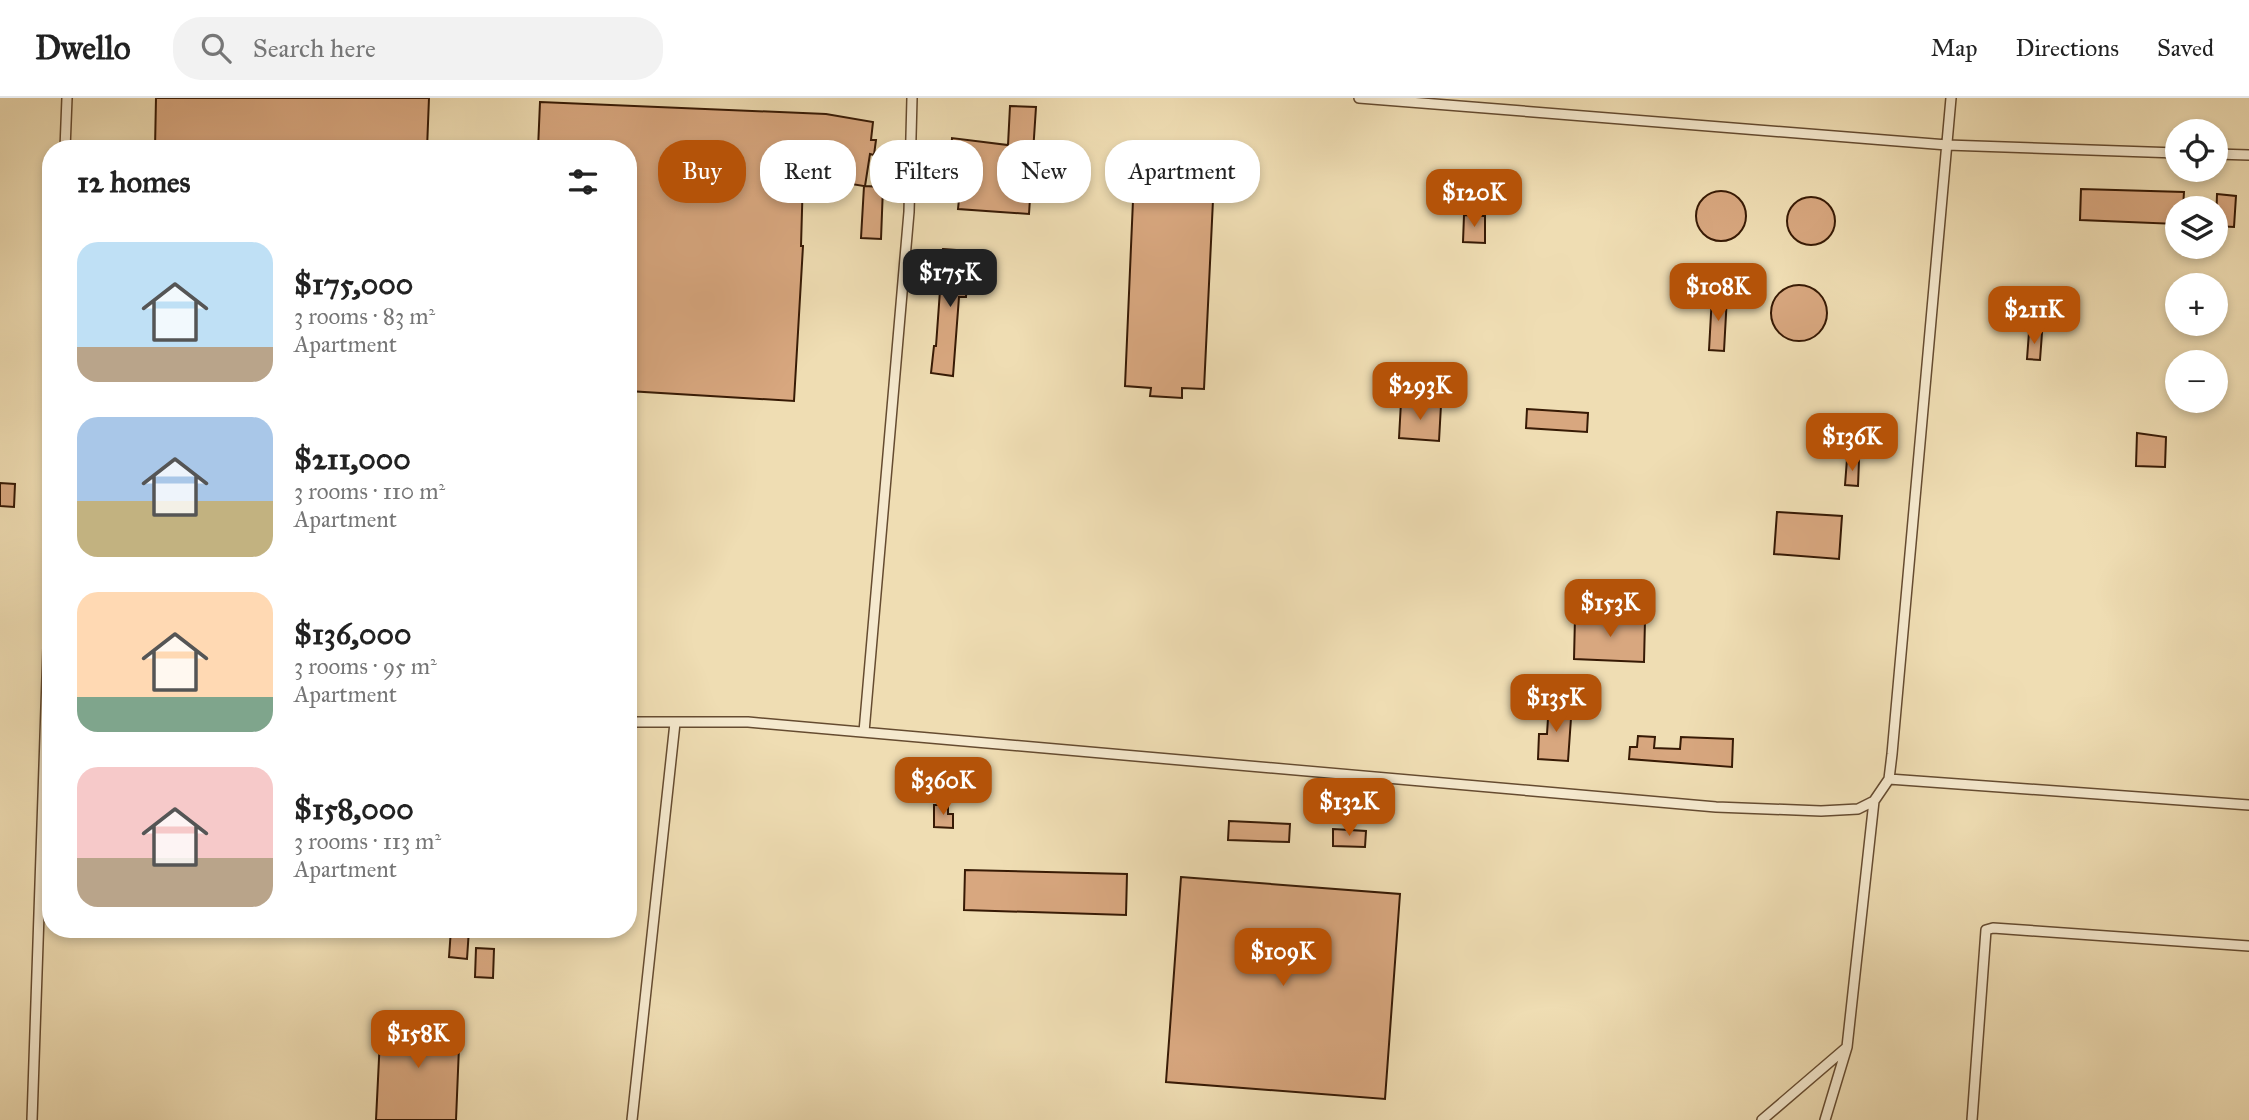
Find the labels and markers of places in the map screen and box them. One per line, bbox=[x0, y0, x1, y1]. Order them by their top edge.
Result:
pin: $120K bbox=[1425, 170, 1523, 229]
pin: $175K bbox=[901, 250, 999, 309]
pin: $108K bbox=[1669, 264, 1767, 323]
pin: $211K bbox=[1985, 286, 2083, 346]
pin: $293K bbox=[1371, 362, 1469, 422]
pin: $136K bbox=[1803, 414, 1901, 473]
pin: $153K bbox=[1561, 580, 1659, 639]
pin: $135K bbox=[1507, 674, 1605, 734]
pin: $360K bbox=[894, 758, 992, 817]
pin: $132K bbox=[1300, 778, 1398, 838]
pin: $109K bbox=[1234, 928, 1332, 988]
pin: $158K bbox=[369, 1010, 467, 1070]

